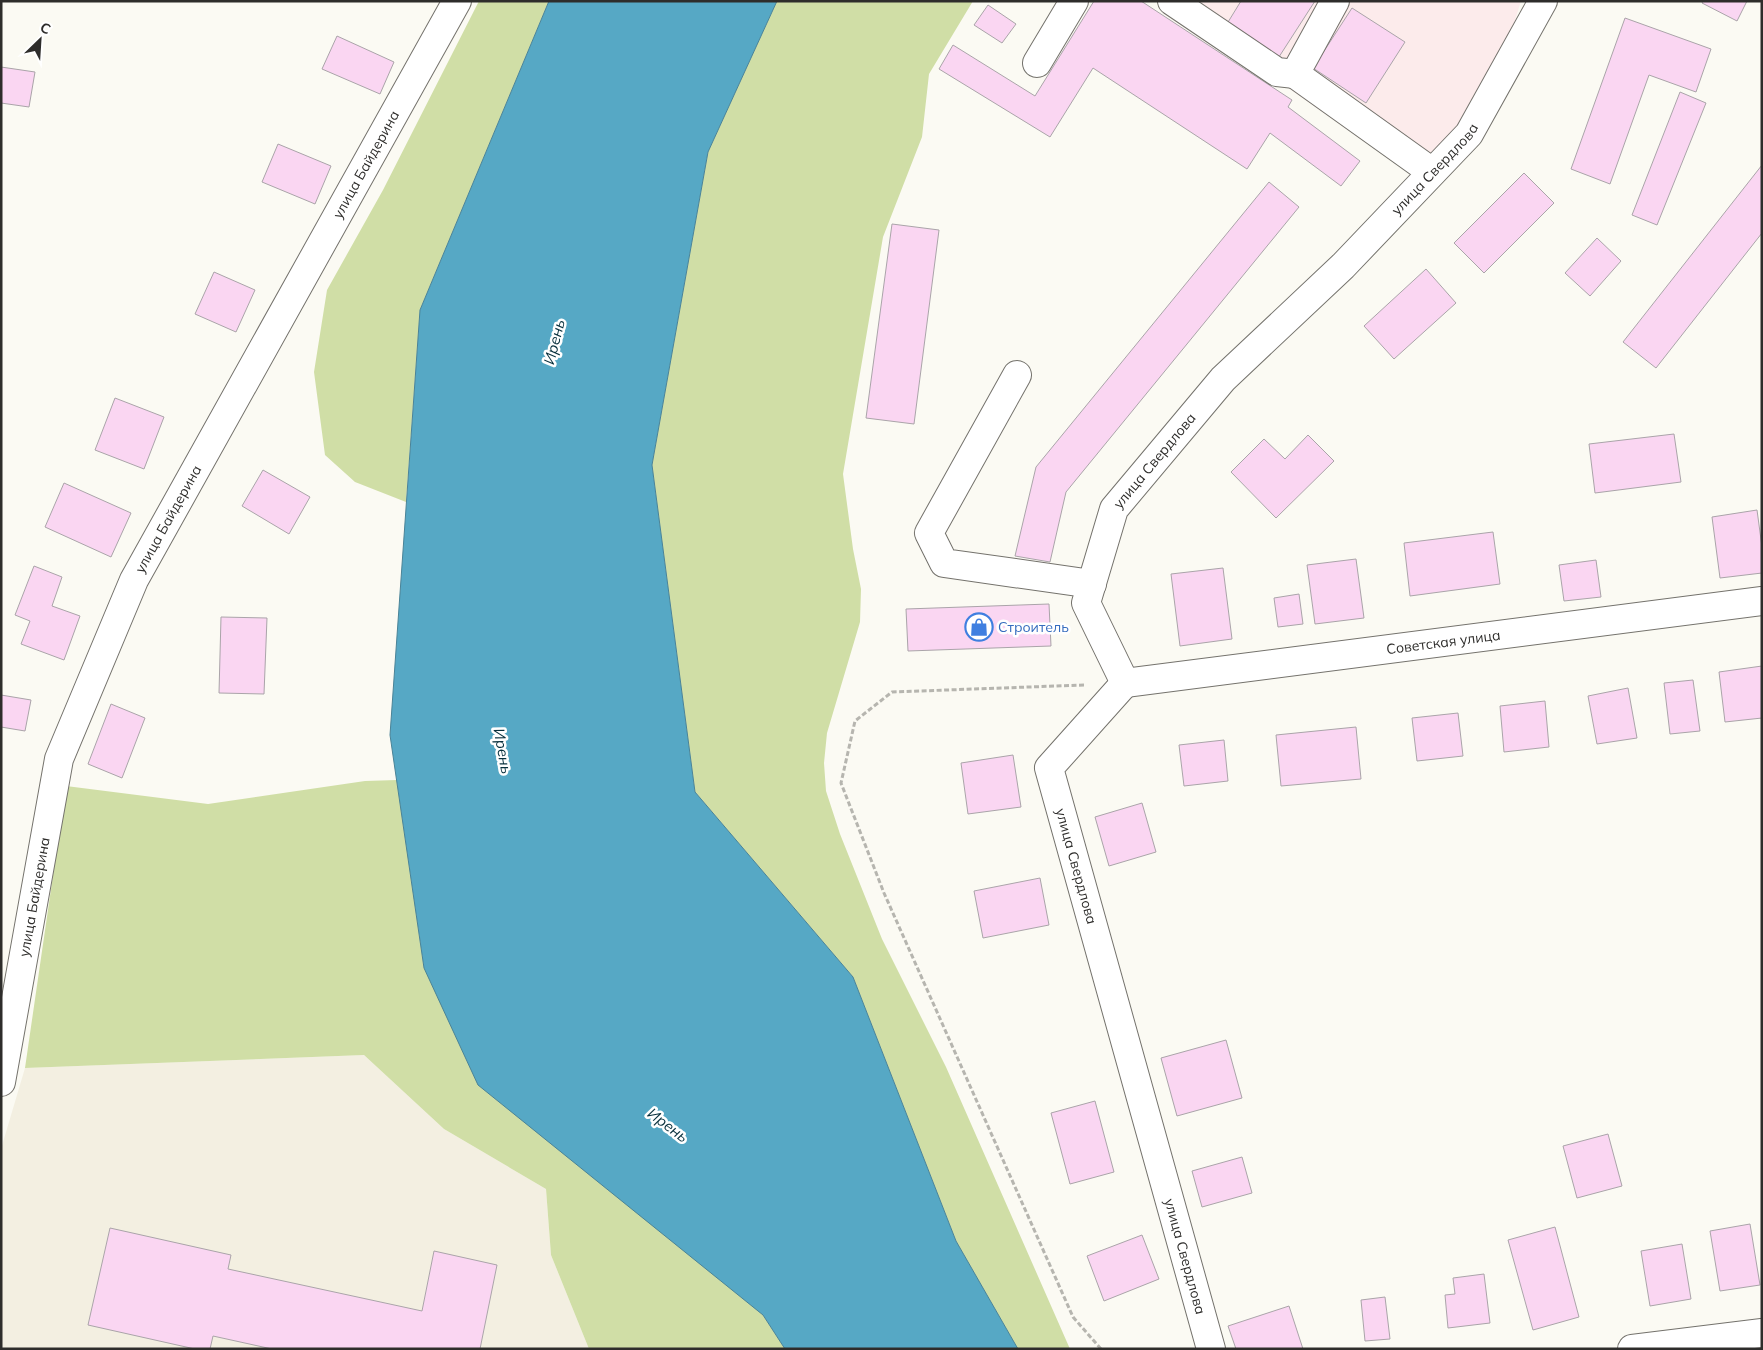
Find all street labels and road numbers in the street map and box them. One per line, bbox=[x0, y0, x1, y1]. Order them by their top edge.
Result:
street label: улица Байдерина bbox=[328, 107, 403, 222]
street label: улица Свердлова bbox=[1387, 120, 1482, 219]
street label: улица Свердлова bbox=[1109, 409, 1200, 512]
street label: улица Байдерина bbox=[131, 462, 205, 576]
street label: Советская улица bbox=[1385, 626, 1501, 658]
street label: улица Свердлова bbox=[1052, 806, 1101, 926]
street label: улица Байдерина bbox=[15, 836, 54, 958]
street label: улица Свердлова bbox=[1160, 1196, 1210, 1316]

